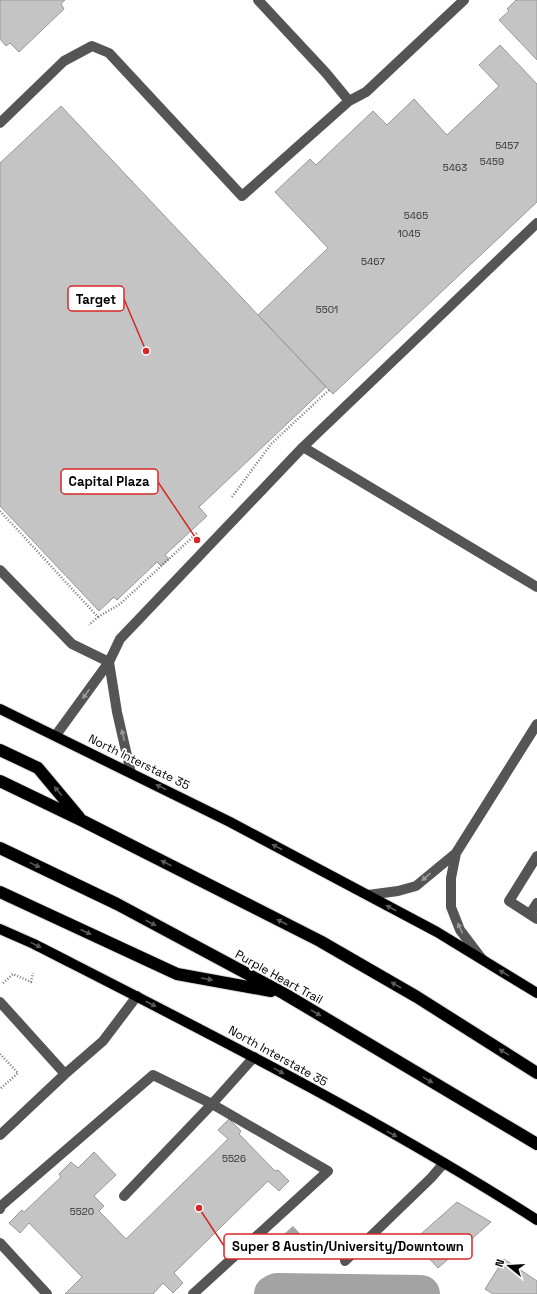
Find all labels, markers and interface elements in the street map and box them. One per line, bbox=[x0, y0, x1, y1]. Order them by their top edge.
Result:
house number: 5457 bbox=[495, 139, 519, 152]
house number: 5459 bbox=[480, 155, 504, 168]
house number: 5463 bbox=[443, 161, 467, 174]
house number: 5465 bbox=[404, 209, 428, 222]
house number: 1045 bbox=[398, 227, 420, 240]
house number: 5467 bbox=[361, 255, 385, 268]
callout: Target bbox=[68, 286, 124, 311]
text: Target bbox=[76, 291, 116, 308]
house number: 5501 bbox=[316, 303, 338, 316]
callout: Capital Plaza bbox=[61, 469, 158, 494]
text: Capital Plaza bbox=[69, 473, 150, 490]
one-way arrow bbox=[82, 689, 90, 699]
one-way arrow bbox=[119, 729, 125, 741]
street label: North Interstate 35 bbox=[86, 730, 192, 794]
one-way arrow bbox=[155, 784, 167, 791]
one-way arrow bbox=[53, 786, 62, 796]
one-way arrow bbox=[271, 843, 282, 850]
one-way arrow bbox=[161, 860, 172, 866]
one-way arrow bbox=[30, 862, 41, 868]
one-way arrow bbox=[421, 873, 431, 882]
one-way arrow bbox=[385, 905, 397, 911]
one-way arrow bbox=[277, 918, 288, 925]
one-way arrow bbox=[146, 920, 157, 926]
one-way arrow bbox=[457, 922, 463, 934]
one-way arrow bbox=[81, 929, 92, 935]
one-way arrow bbox=[30, 942, 42, 948]
street label: Purple Heart Trail bbox=[232, 946, 326, 1008]
one-way arrow bbox=[499, 969, 509, 977]
one-way arrow bbox=[200, 977, 213, 983]
one-way arrow bbox=[390, 981, 402, 988]
one-way arrow bbox=[146, 1001, 157, 1007]
one-way arrow bbox=[310, 1010, 322, 1017]
street label: North Interstate 35 bbox=[226, 1022, 330, 1090]
one-way arrow bbox=[498, 1049, 510, 1056]
one-way arrow bbox=[273, 1068, 285, 1074]
one-way arrow bbox=[422, 1076, 434, 1083]
one-way arrow bbox=[387, 1131, 398, 1138]
house number: 5526 bbox=[222, 1152, 246, 1165]
house number: 5520 bbox=[70, 1205, 94, 1218]
callout: Super 8 Austin/University/Downtown bbox=[224, 1234, 472, 1259]
text: Super 8 Austin/University/Downtown bbox=[232, 1238, 464, 1255]
north arrow bbox=[489, 1246, 529, 1286]
text: N bbox=[492, 1257, 507, 1269]

